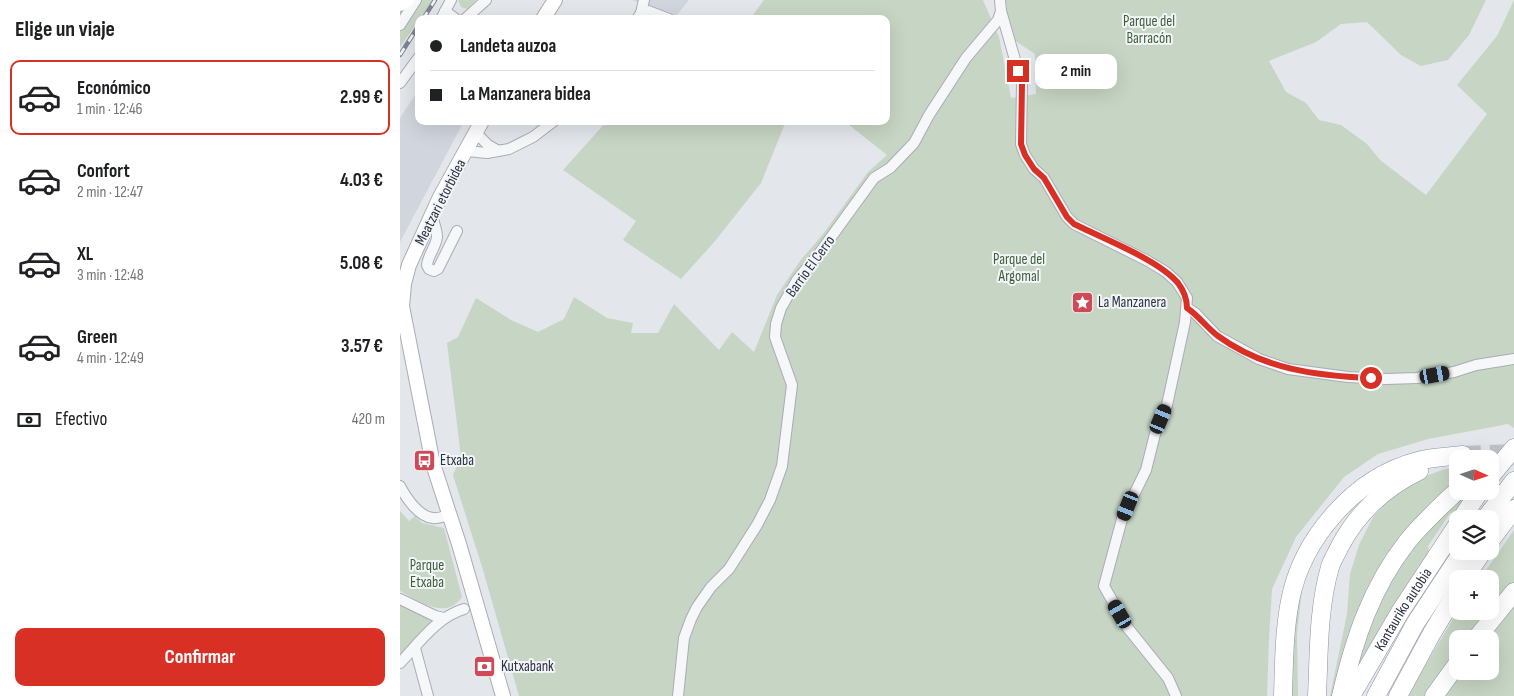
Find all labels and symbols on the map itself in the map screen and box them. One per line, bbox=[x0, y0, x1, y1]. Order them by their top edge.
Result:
park label: Parque del Barracón bbox=[1123, 12, 1175, 48]
callout: 2 min bbox=[1036, 54, 1118, 88]
route end bbox=[1007, 60, 1029, 82]
street label: Meatzari etorbidea bbox=[411, 156, 470, 248]
street label: Barrio El Cerro bbox=[782, 232, 839, 301]
park label: Parque del Argomal bbox=[993, 250, 1045, 286]
place icon: La Manzanera bbox=[1070, 290, 1094, 314]
place label: La Manzanera bbox=[1098, 293, 1166, 312]
car bbox=[1418, 365, 1451, 385]
route start bbox=[1360, 367, 1382, 389]
car bbox=[1148, 402, 1173, 436]
bus stop icon: Etxaba bbox=[412, 448, 436, 472]
north arrow bbox=[1449, 450, 1499, 500]
place label: Etxaba bbox=[440, 451, 474, 470]
car bbox=[1115, 489, 1140, 523]
park label: Parque Etxaba bbox=[410, 556, 444, 592]
street label: Kantauriko autobia bbox=[1370, 564, 1437, 655]
car bbox=[1106, 597, 1133, 631]
bank icon: Kutxabank bbox=[473, 654, 497, 678]
place label: Kutxabank bbox=[501, 657, 554, 676]

